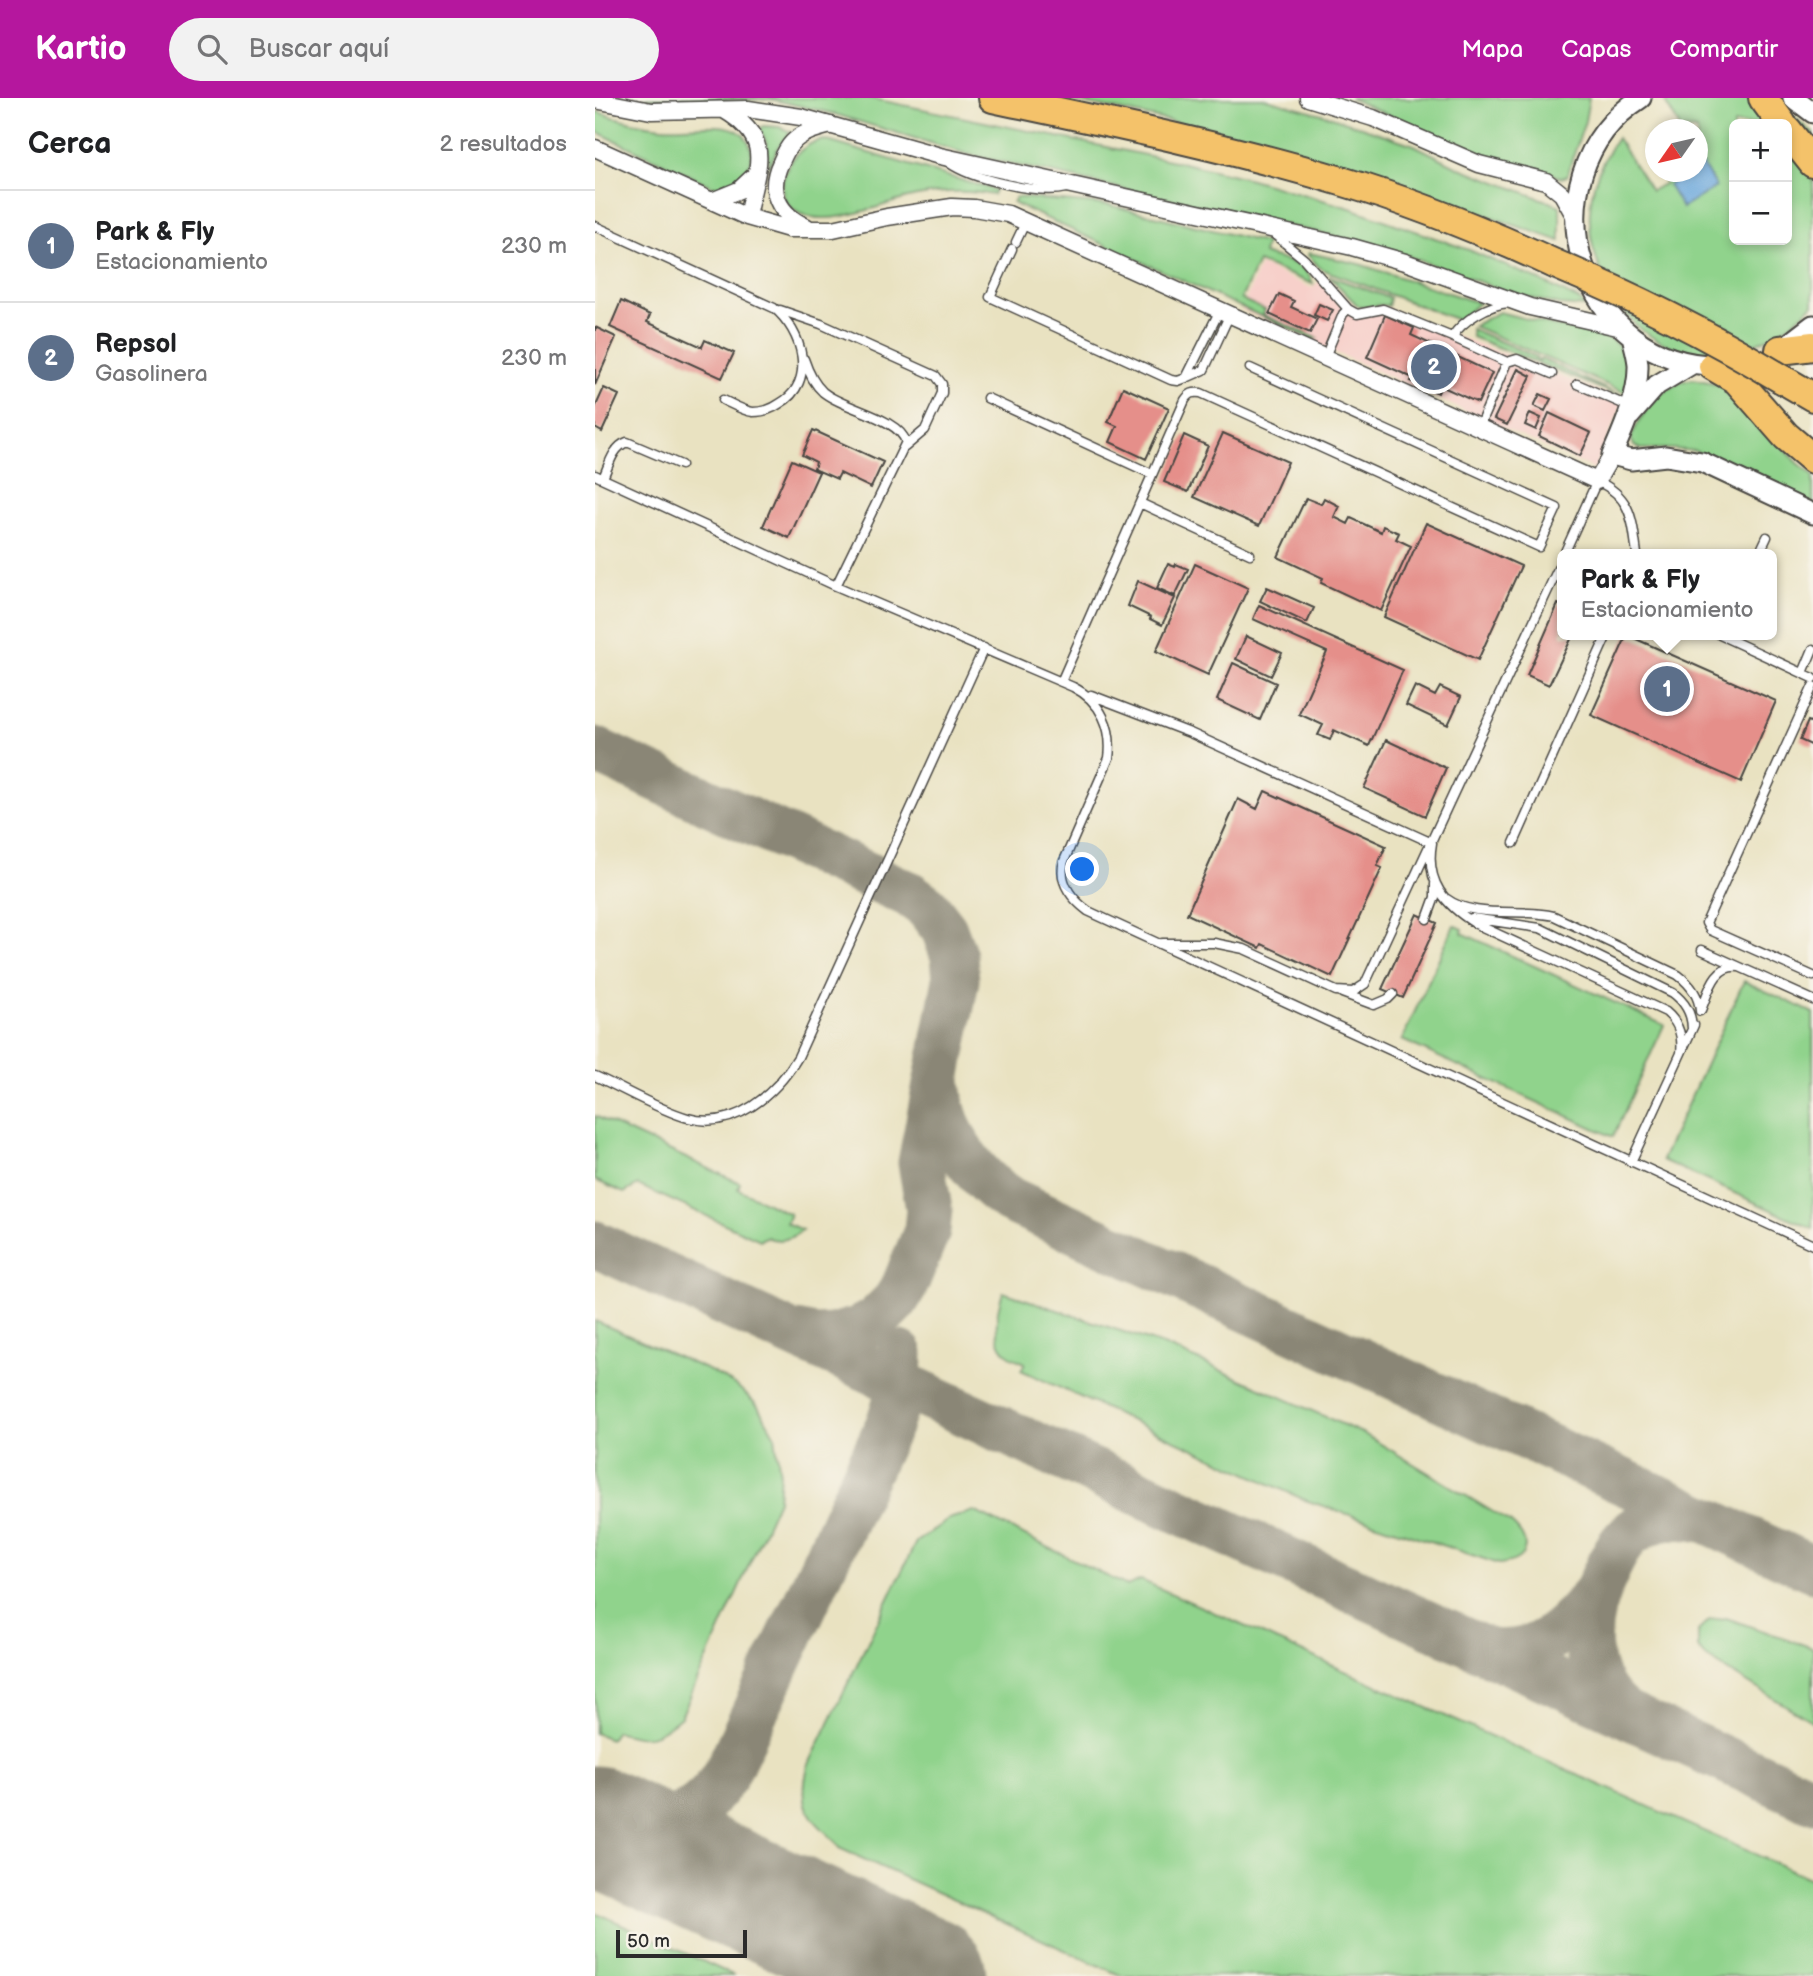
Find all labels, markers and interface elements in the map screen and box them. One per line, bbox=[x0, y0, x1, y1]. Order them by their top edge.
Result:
search box bbox=[169, 18, 659, 81]
text: Kartio bbox=[35, 29, 127, 69]
icon: search bbox=[193, 30, 231, 68]
text: Buscar aquí bbox=[249, 34, 389, 65]
text: Mapa bbox=[1462, 35, 1523, 64]
text: Capas bbox=[1561, 35, 1631, 64]
text: Compartir bbox=[1669, 35, 1778, 64]
north arrow bbox=[1645, 119, 1708, 182]
map controls bbox=[1729, 119, 1792, 245]
button: + bbox=[1729, 119, 1792, 182]
text: Cerca bbox=[28, 126, 111, 162]
text: 2 resultados bbox=[439, 130, 567, 158]
button: − bbox=[1729, 182, 1792, 245]
text: Park & Fly bbox=[95, 217, 214, 248]
text: 1 bbox=[46, 232, 56, 260]
text: 230 m bbox=[501, 232, 567, 260]
text: Estacionamiento bbox=[95, 248, 268, 276]
text: Repsol bbox=[95, 329, 177, 360]
pin: 2 bbox=[1411, 341, 1457, 393]
text: 2 bbox=[44, 344, 58, 372]
text: 230 m bbox=[501, 344, 567, 372]
text: Gasolinera bbox=[95, 360, 208, 388]
popup bbox=[1557, 549, 1777, 640]
text: Park & Fly bbox=[1580, 565, 1700, 596]
text: Estacionamiento bbox=[1580, 596, 1754, 624]
pin: 1 bbox=[1644, 663, 1690, 715]
your location bbox=[1065, 852, 1099, 886]
scale bar bbox=[616, 1927, 747, 1959]
text: 50 m bbox=[627, 1930, 670, 1953]

